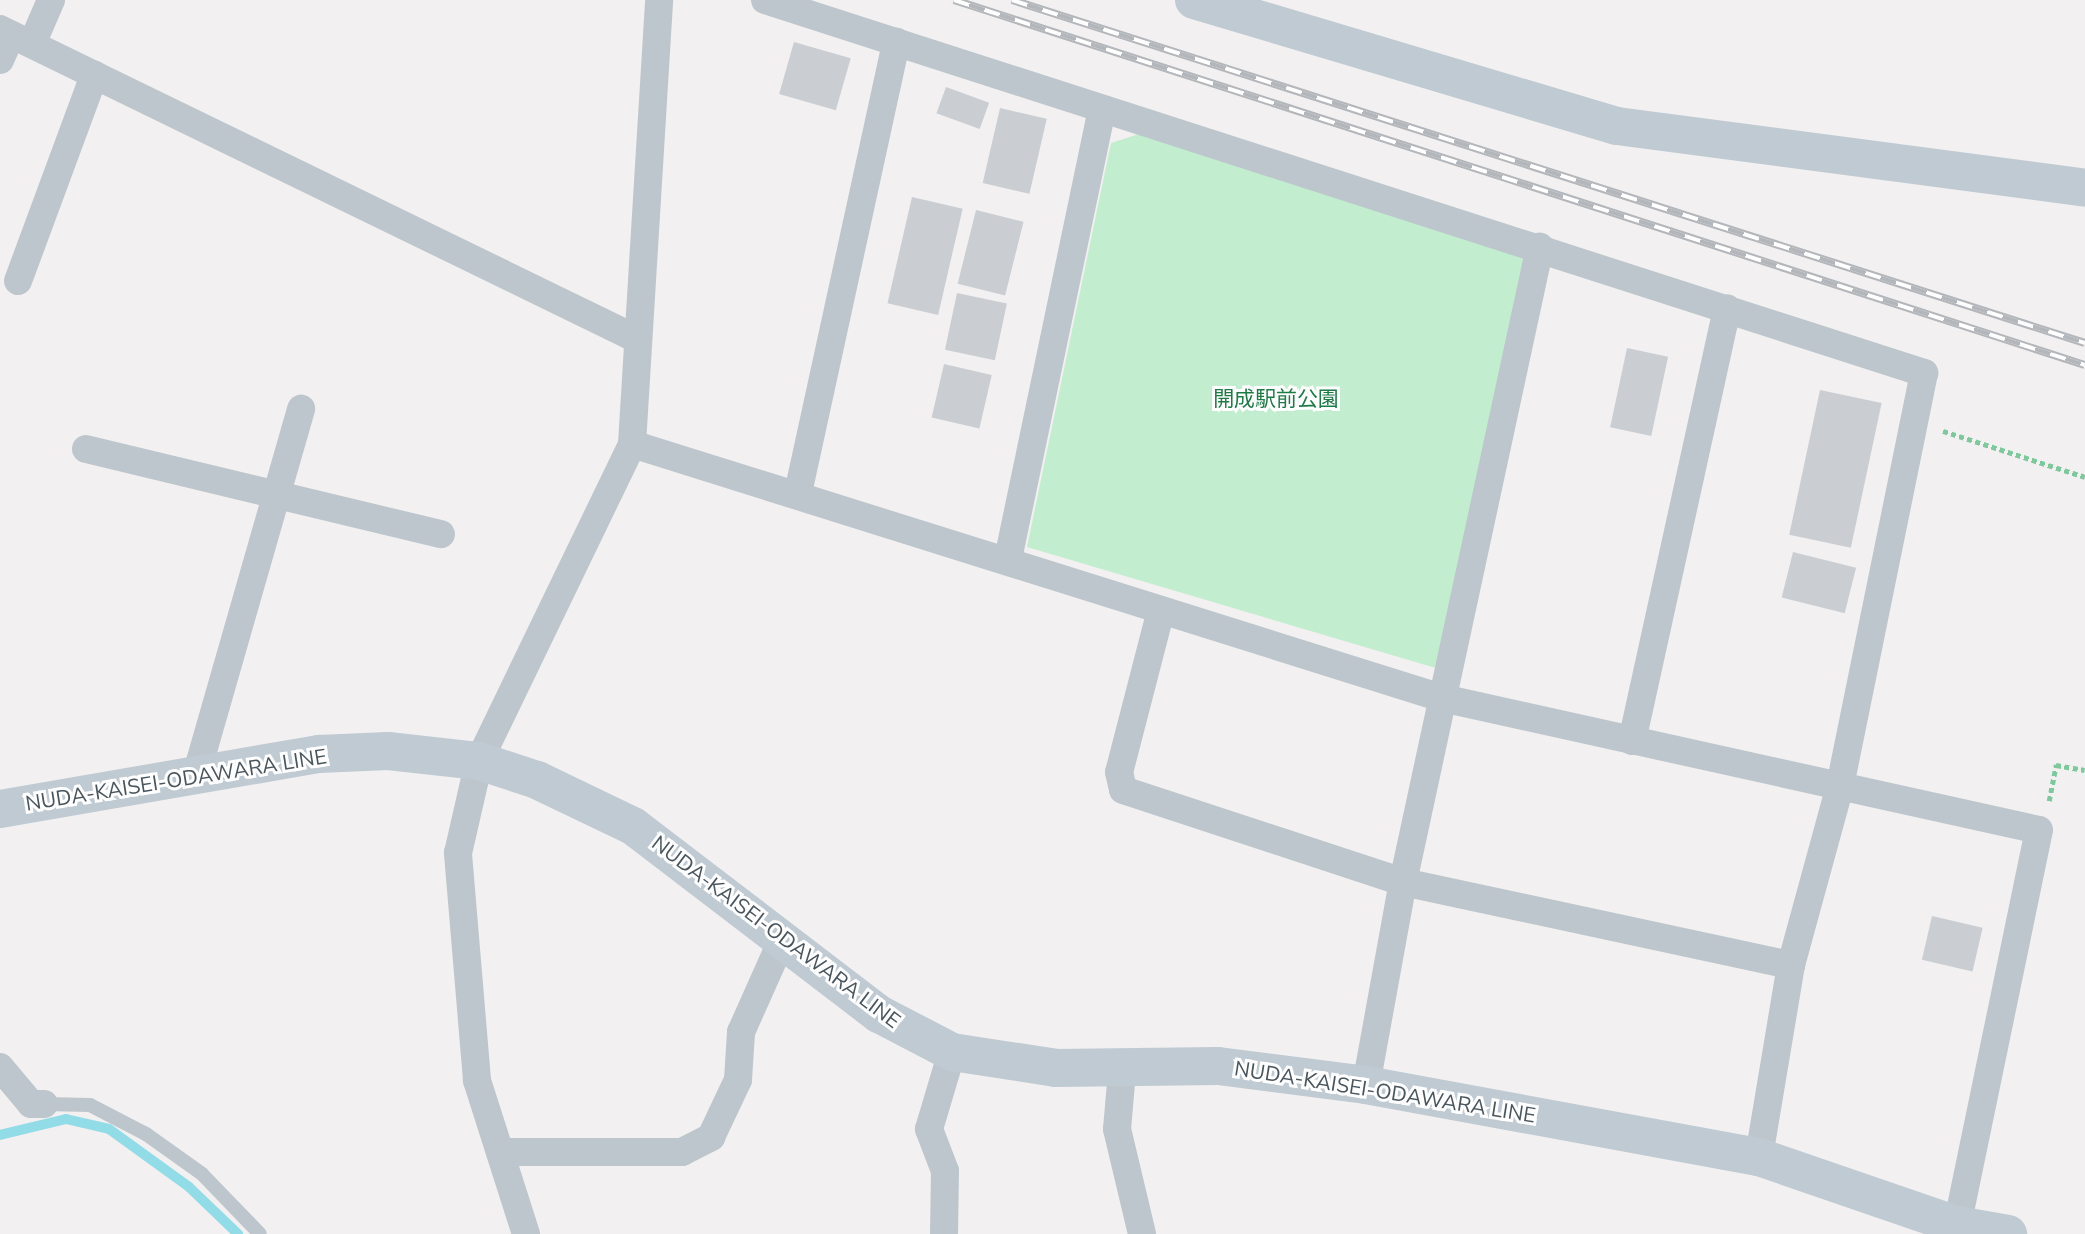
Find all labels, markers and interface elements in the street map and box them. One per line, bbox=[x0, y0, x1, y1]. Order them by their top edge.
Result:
park label: 開成駅前公園 bbox=[1213, 386, 1339, 412]
street label: NUDA-KAISEI-ODAWARA LINE bbox=[24, 744, 328, 816]
street label: NUDA-KAISEI-ODAWARA LINE bbox=[647, 830, 905, 1034]
street label: NUDA-KAISEI-ODAWARA LINE bbox=[1233, 1056, 1537, 1128]

